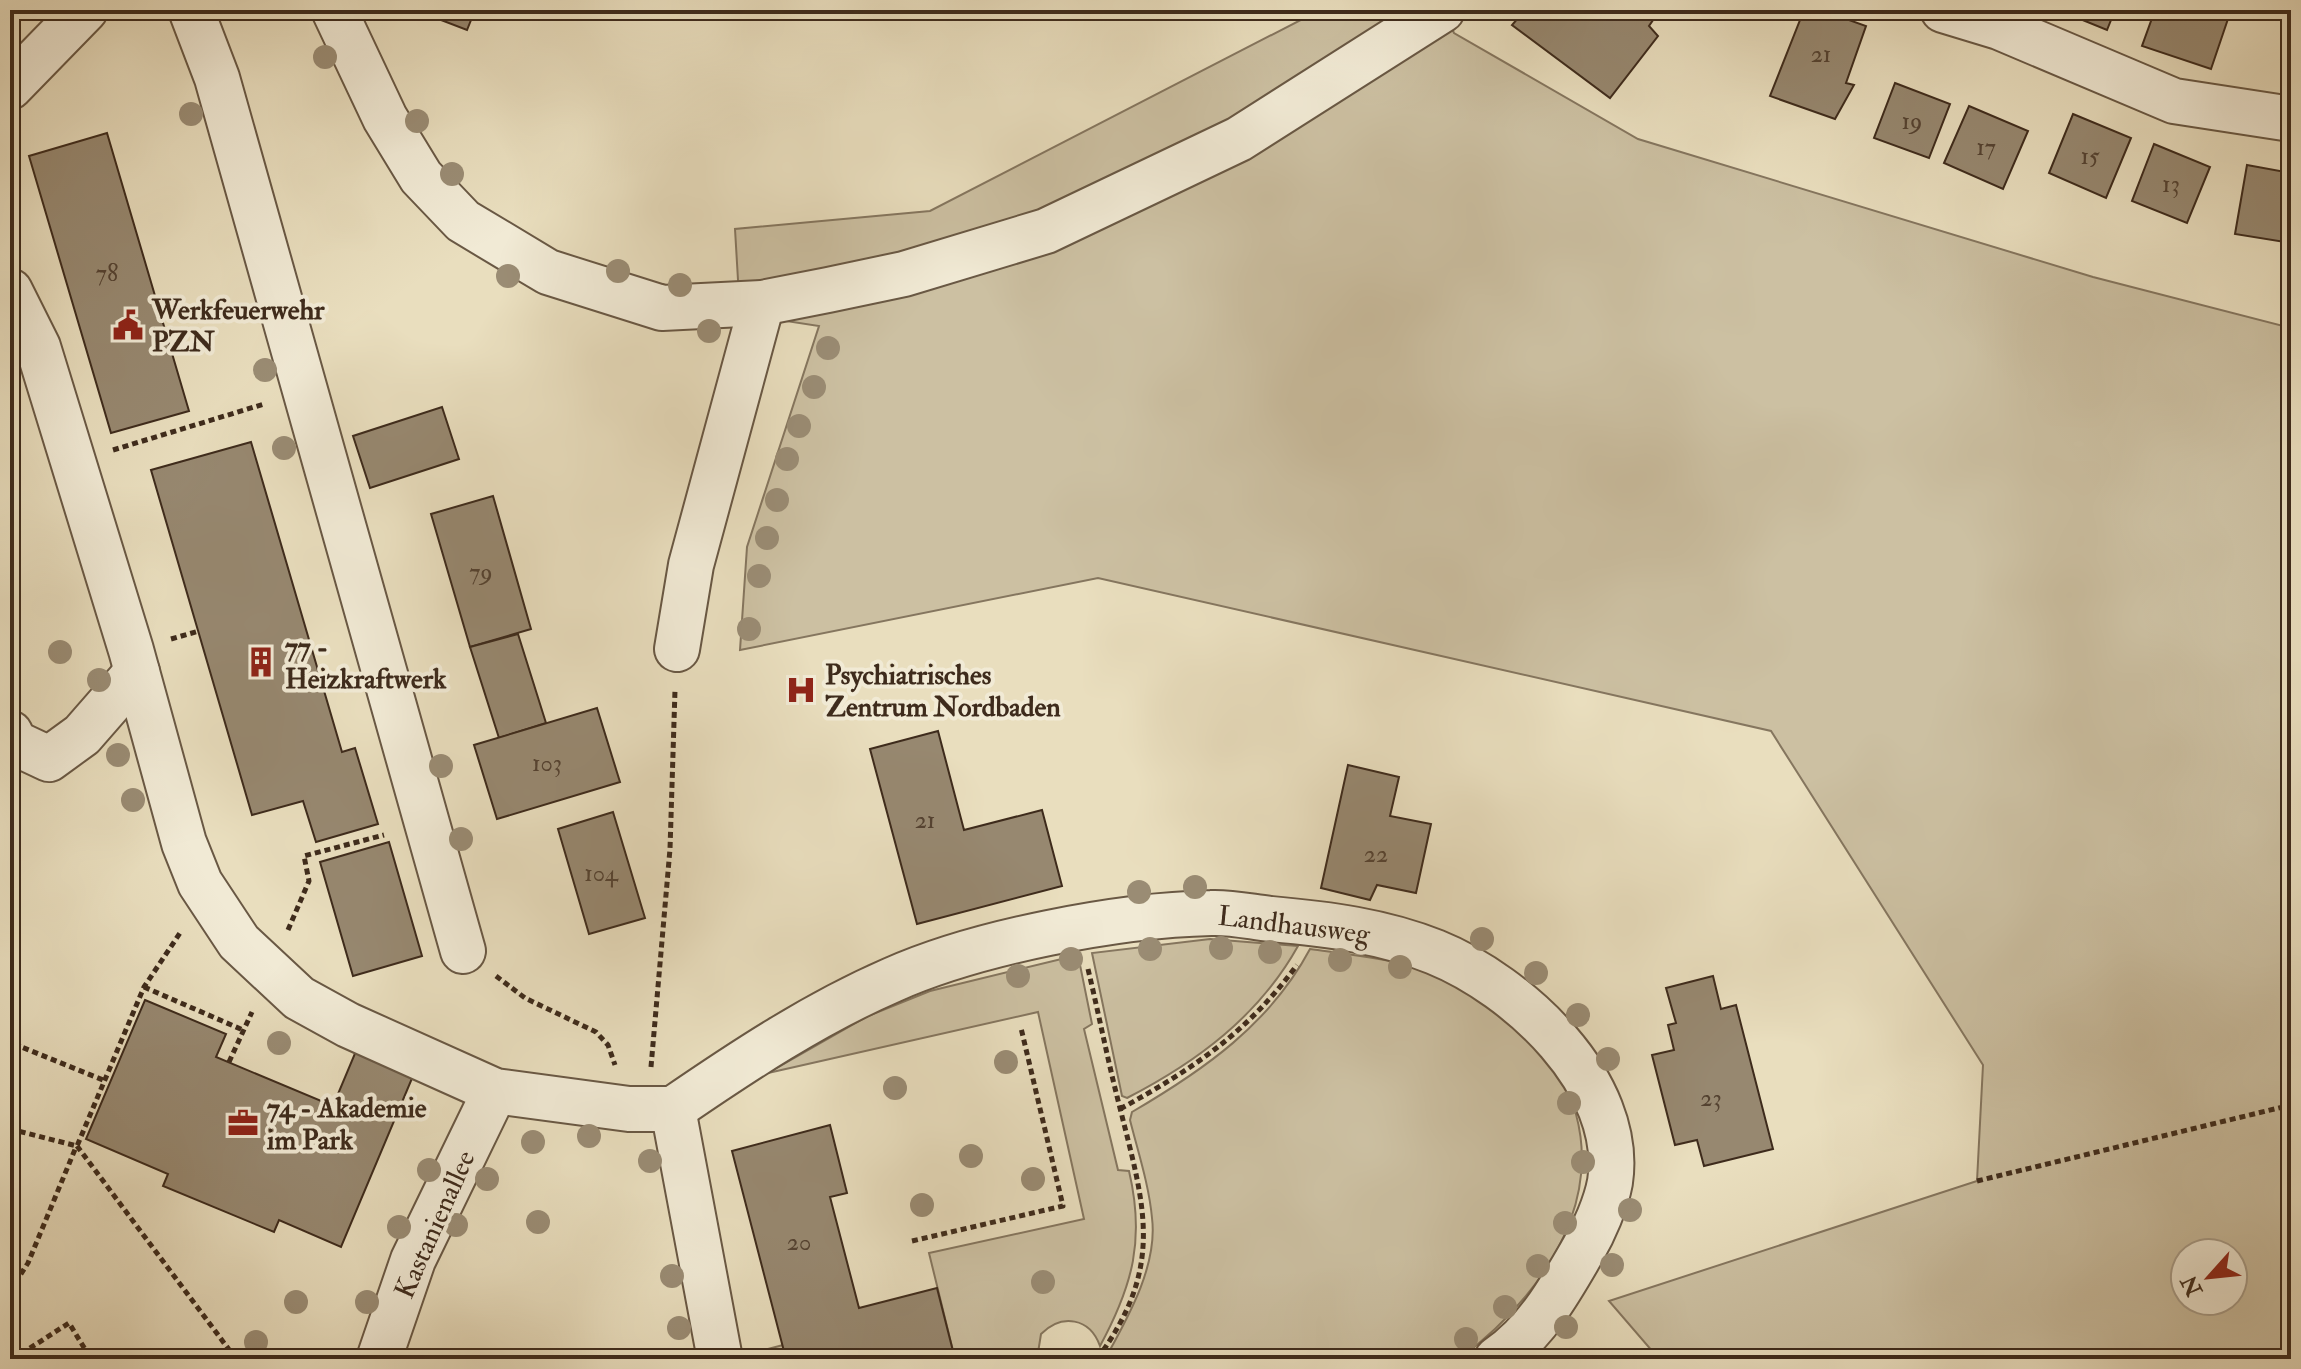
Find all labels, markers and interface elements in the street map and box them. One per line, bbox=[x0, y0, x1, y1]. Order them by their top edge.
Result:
house number: 21 bbox=[1811, 39, 1831, 70]
house number: 19 bbox=[1902, 106, 1922, 137]
house number: 17 bbox=[1976, 132, 1996, 163]
house number: 15 bbox=[2080, 141, 2100, 172]
house number: 13 bbox=[2162, 169, 2180, 200]
house number: 78 bbox=[96, 258, 118, 289]
place label: Werkfeuerwehr PZN bbox=[151, 293, 325, 360]
public building icon: Werkfeuerwehr PZN bbox=[111, 308, 145, 342]
house number: 79 bbox=[469, 557, 493, 588]
place label: 77 - Heizkraftwerk bbox=[285, 630, 447, 697]
building icon: 77 - Heizkraftwerk bbox=[244, 645, 278, 679]
place label: Psychiatrisches Zentrum Nordbaden bbox=[825, 658, 1061, 725]
hospital icon: Psychiatrisches Zentrum Nordbaden bbox=[784, 673, 818, 707]
house number: 103 bbox=[532, 748, 562, 779]
house number: 21 bbox=[915, 805, 935, 836]
house number: 22 bbox=[1364, 839, 1388, 870]
house number: 104 bbox=[584, 858, 619, 889]
street label: Landhausweg bbox=[1216, 899, 1373, 952]
house number: 23 bbox=[1700, 1083, 1722, 1114]
place label: 74 - Akademie im Park bbox=[266, 1091, 427, 1158]
office icon: 74 - Akademie im Park bbox=[226, 1106, 260, 1140]
street label: Kastanienallee bbox=[387, 1145, 484, 1304]
house number: 20 bbox=[787, 1227, 811, 1258]
north arrow bbox=[2169, 1237, 2249, 1317]
text: N bbox=[2175, 1270, 2209, 1302]

